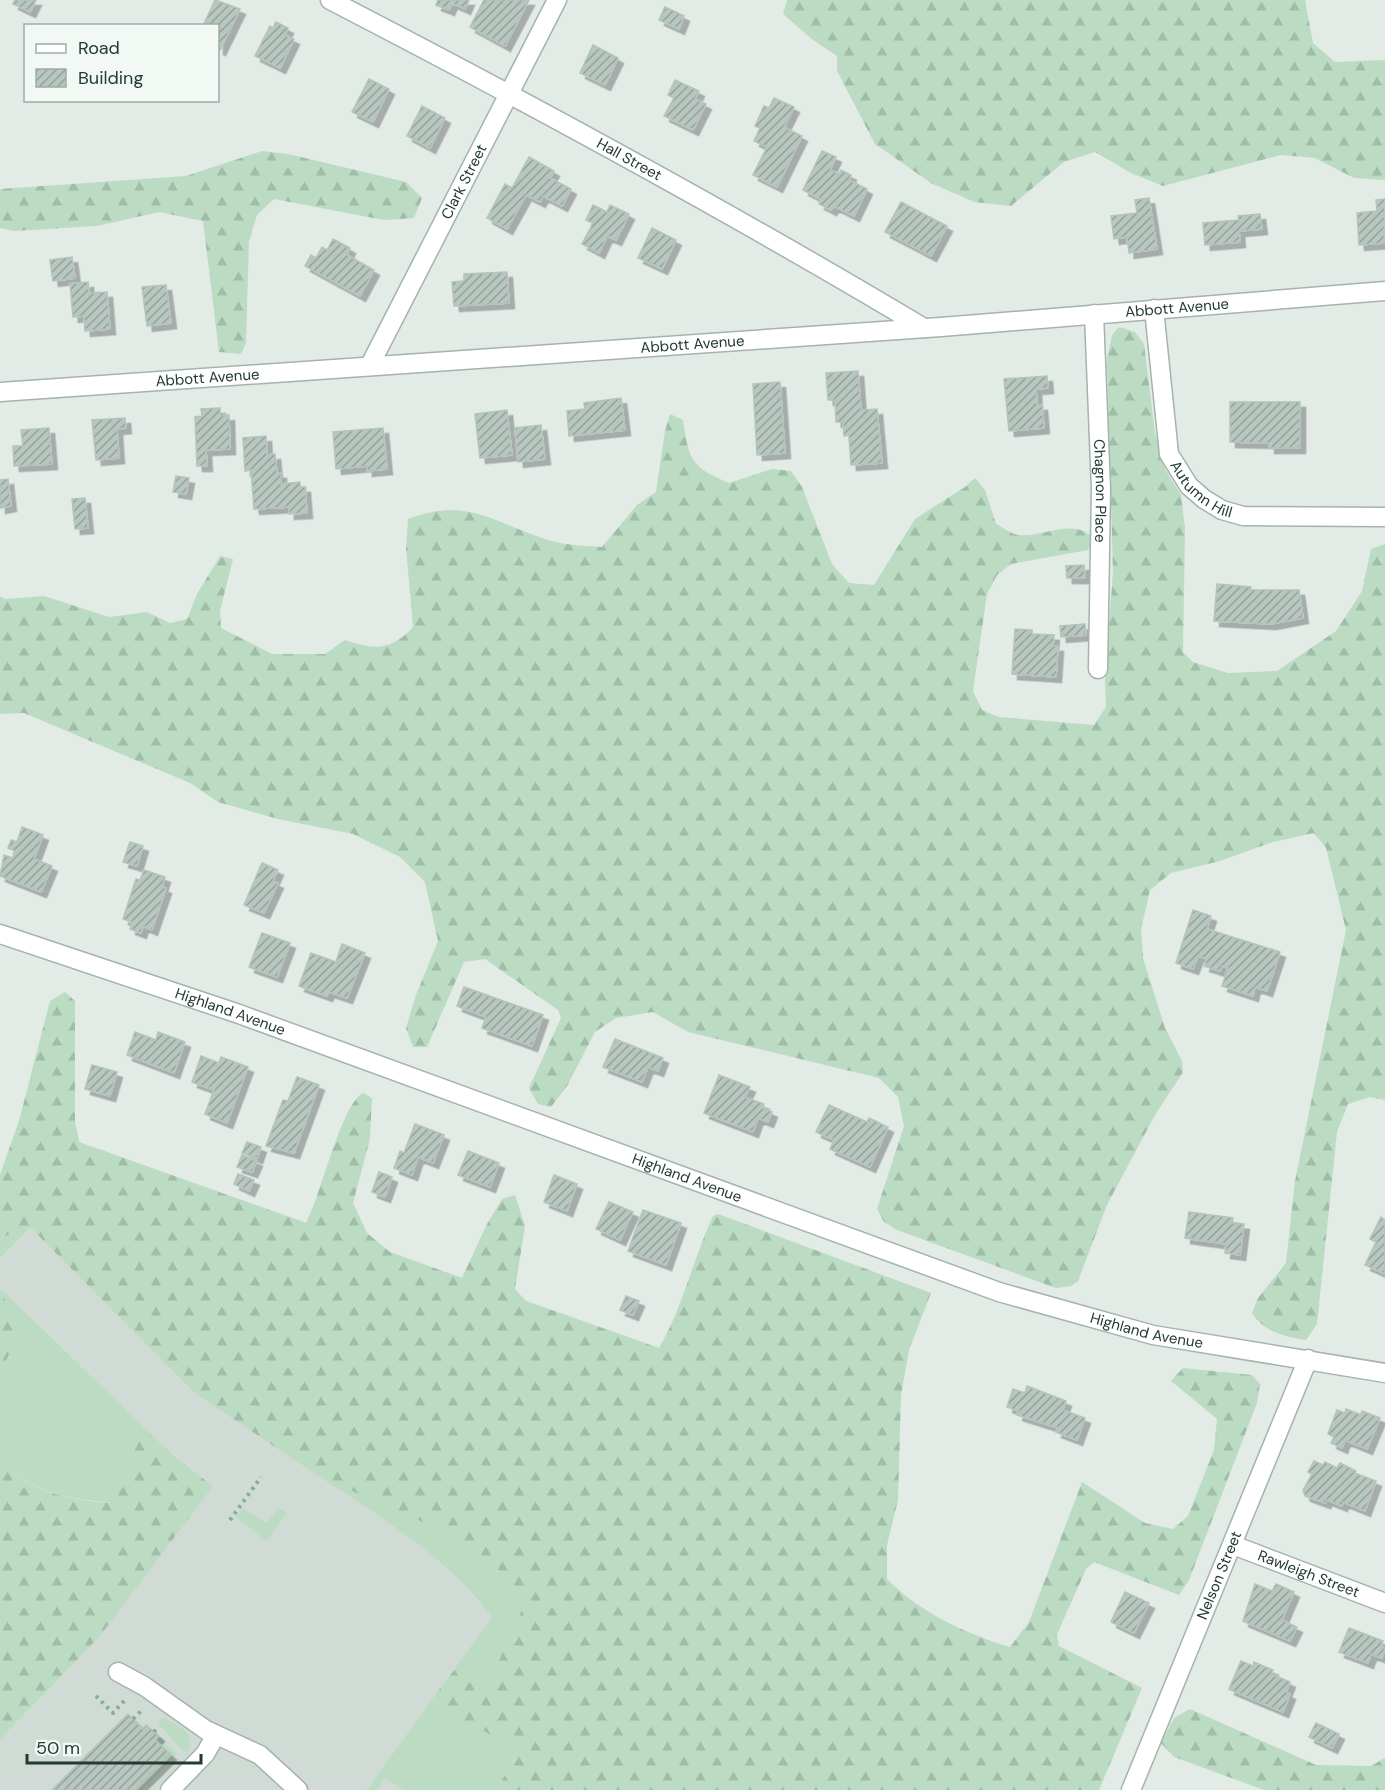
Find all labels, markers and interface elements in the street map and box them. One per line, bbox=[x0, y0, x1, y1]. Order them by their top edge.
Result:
legend bbox=[24, 24, 219, 102]
text: Road bbox=[78, 36, 120, 60]
text: Building bbox=[78, 66, 143, 90]
street label: Hall Street bbox=[593, 133, 666, 185]
street label: Clark Street bbox=[436, 141, 492, 223]
street label: Abbott Avenue bbox=[1124, 294, 1230, 322]
street label: Abbott Avenue bbox=[640, 331, 745, 358]
street label: Abbott Avenue bbox=[155, 364, 260, 391]
street label: Chagnon Place bbox=[1089, 439, 1111, 543]
street label: Autumn Hill bbox=[1166, 457, 1235, 522]
street label: Highland Avenue bbox=[173, 983, 288, 1040]
street label: Highland Avenue bbox=[629, 1149, 745, 1207]
street label: Highland Avenue bbox=[1088, 1308, 1204, 1353]
street label: Nelson Street bbox=[1192, 1528, 1246, 1623]
street label: Rawleigh Street bbox=[1255, 1545, 1362, 1602]
scale bar bbox=[27, 1727, 201, 1765]
text: 50 m bbox=[36, 1736, 80, 1760]

